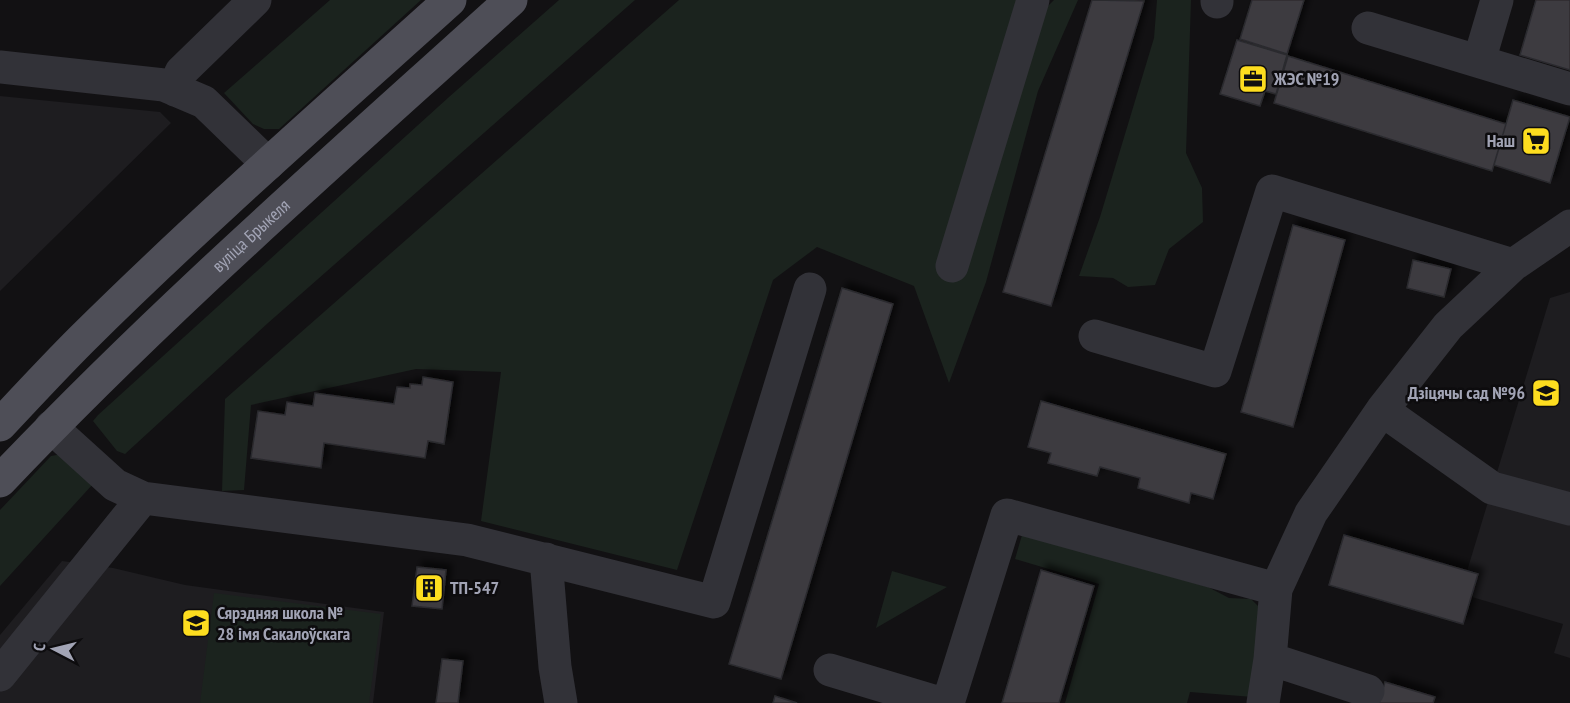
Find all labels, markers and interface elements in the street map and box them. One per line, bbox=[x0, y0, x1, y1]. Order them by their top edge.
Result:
office icon: ЖЭС №19 bbox=[1237, 63, 1269, 95]
place label: ЖЭС №19 bbox=[1273, 67, 1339, 90]
supermarket icon: Наш bbox=[1520, 125, 1552, 157]
place label: Наш bbox=[1487, 129, 1515, 152]
street label: вуліца Брыкеля bbox=[207, 194, 294, 277]
school or university icon: Дзіцячы сад №96 bbox=[1530, 377, 1562, 409]
place label: Дзіцячы сад №96 bbox=[1408, 381, 1525, 404]
building icon: ТП-547 bbox=[413, 572, 445, 604]
place label: ТП-547 bbox=[450, 576, 499, 599]
place label: Сярэдняя школа № 28 імя Сакалоўскага bbox=[217, 601, 350, 645]
school or university icon: Сярэдняя школа № 28 імя Сакалоўскага bbox=[180, 607, 212, 639]
north arrow bbox=[24, 619, 84, 679]
text: С bbox=[29, 642, 50, 652]

